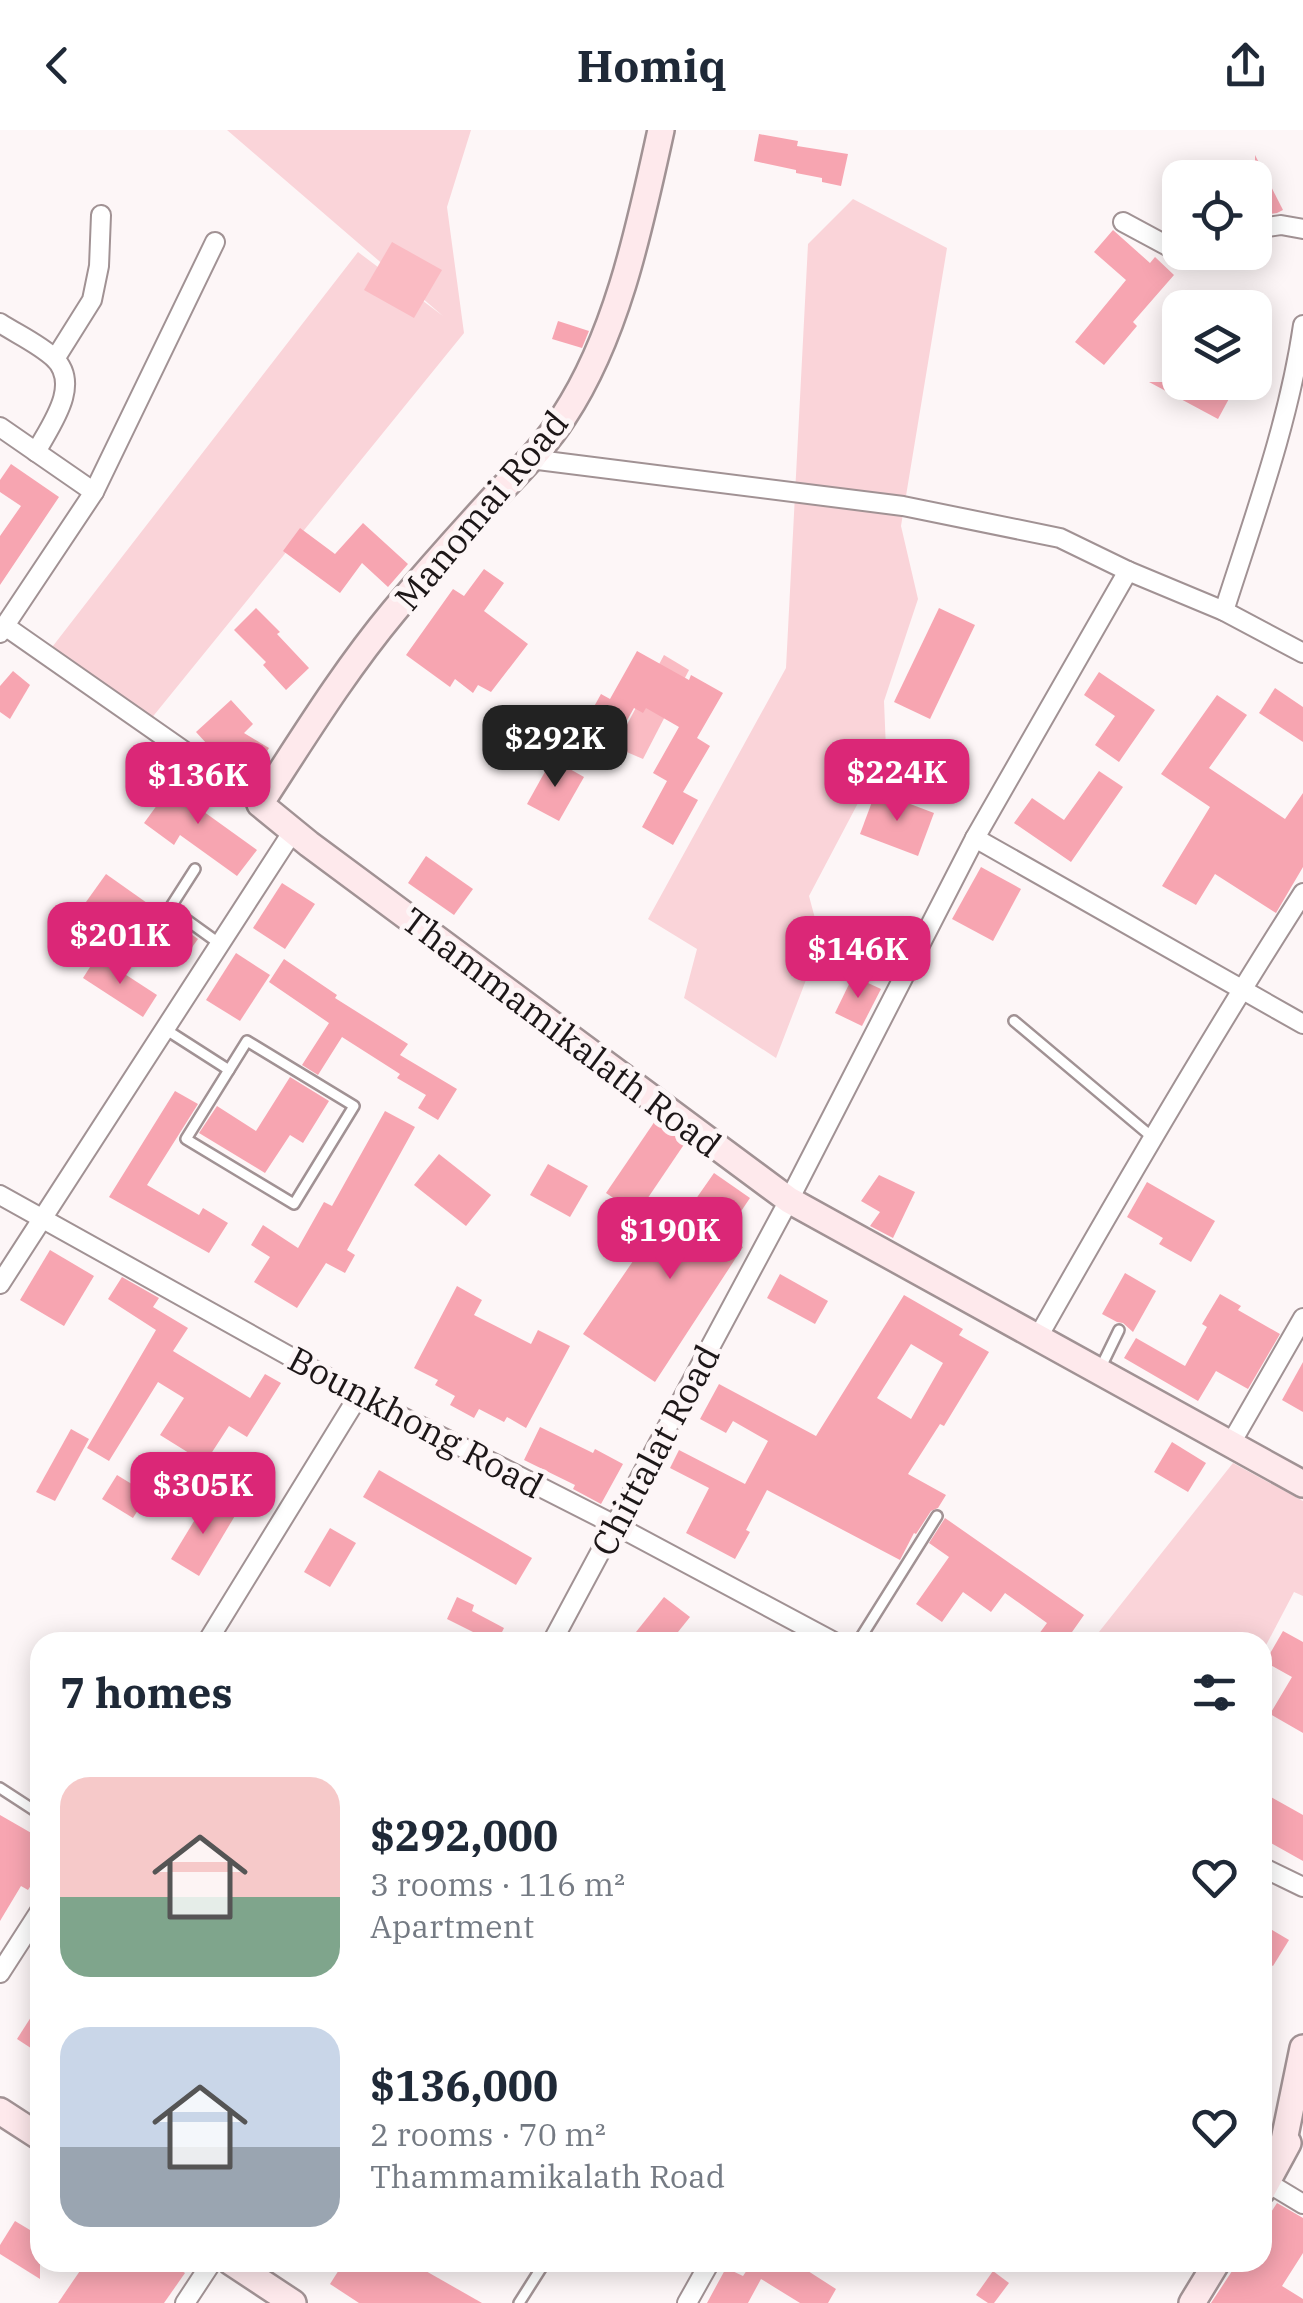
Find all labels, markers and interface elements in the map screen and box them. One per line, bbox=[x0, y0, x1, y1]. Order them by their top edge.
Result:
text: Homiq bbox=[577, 36, 726, 94]
icon: back bbox=[30, 38, 85, 93]
icon: share bbox=[1218, 38, 1273, 93]
map controls bbox=[1162, 160, 1272, 400]
button: locate bbox=[1162, 160, 1272, 270]
button: layers bbox=[1162, 290, 1272, 400]
street label: Manomai Road bbox=[384, 401, 578, 619]
pin: $292K bbox=[485, 705, 625, 790]
text: $292K bbox=[504, 716, 606, 758]
pin: $224K bbox=[827, 739, 967, 824]
pin: $136K bbox=[128, 742, 268, 827]
text: $224K bbox=[846, 750, 948, 792]
text: $136K bbox=[147, 753, 249, 795]
street label: Thammamikalath Road bbox=[393, 897, 731, 1167]
pin: $201K bbox=[50, 902, 190, 987]
text: $201K bbox=[69, 913, 171, 955]
pin: $146K bbox=[788, 916, 928, 1001]
text: $146K bbox=[807, 927, 909, 969]
pin: $190K bbox=[600, 1197, 740, 1282]
text: $190K bbox=[619, 1208, 721, 1250]
street label: Bounkhong Road bbox=[281, 1335, 551, 1509]
street label: Chittalat Road bbox=[580, 1337, 730, 1563]
pin: $305K bbox=[133, 1452, 273, 1537]
text: $305K bbox=[152, 1463, 254, 1505]
text: 7 homes bbox=[60, 1665, 233, 1720]
icon: filters bbox=[1187, 1665, 1242, 1720]
text: $292,000 bbox=[370, 1808, 558, 1863]
icon: home bbox=[140, 1817, 260, 1937]
icon: heart bbox=[1187, 1850, 1242, 1905]
text: 3 rooms · 116 m² bbox=[370, 1863, 625, 1905]
text: Apartment bbox=[370, 1905, 534, 1947]
text: $136,000 bbox=[370, 2058, 558, 2113]
icon: home bbox=[140, 2067, 260, 2187]
icon: heart bbox=[1187, 2100, 1242, 2155]
text: 2 rooms · 70 m² bbox=[370, 2113, 606, 2155]
text: Thammamikalath Road bbox=[370, 2155, 725, 2197]

